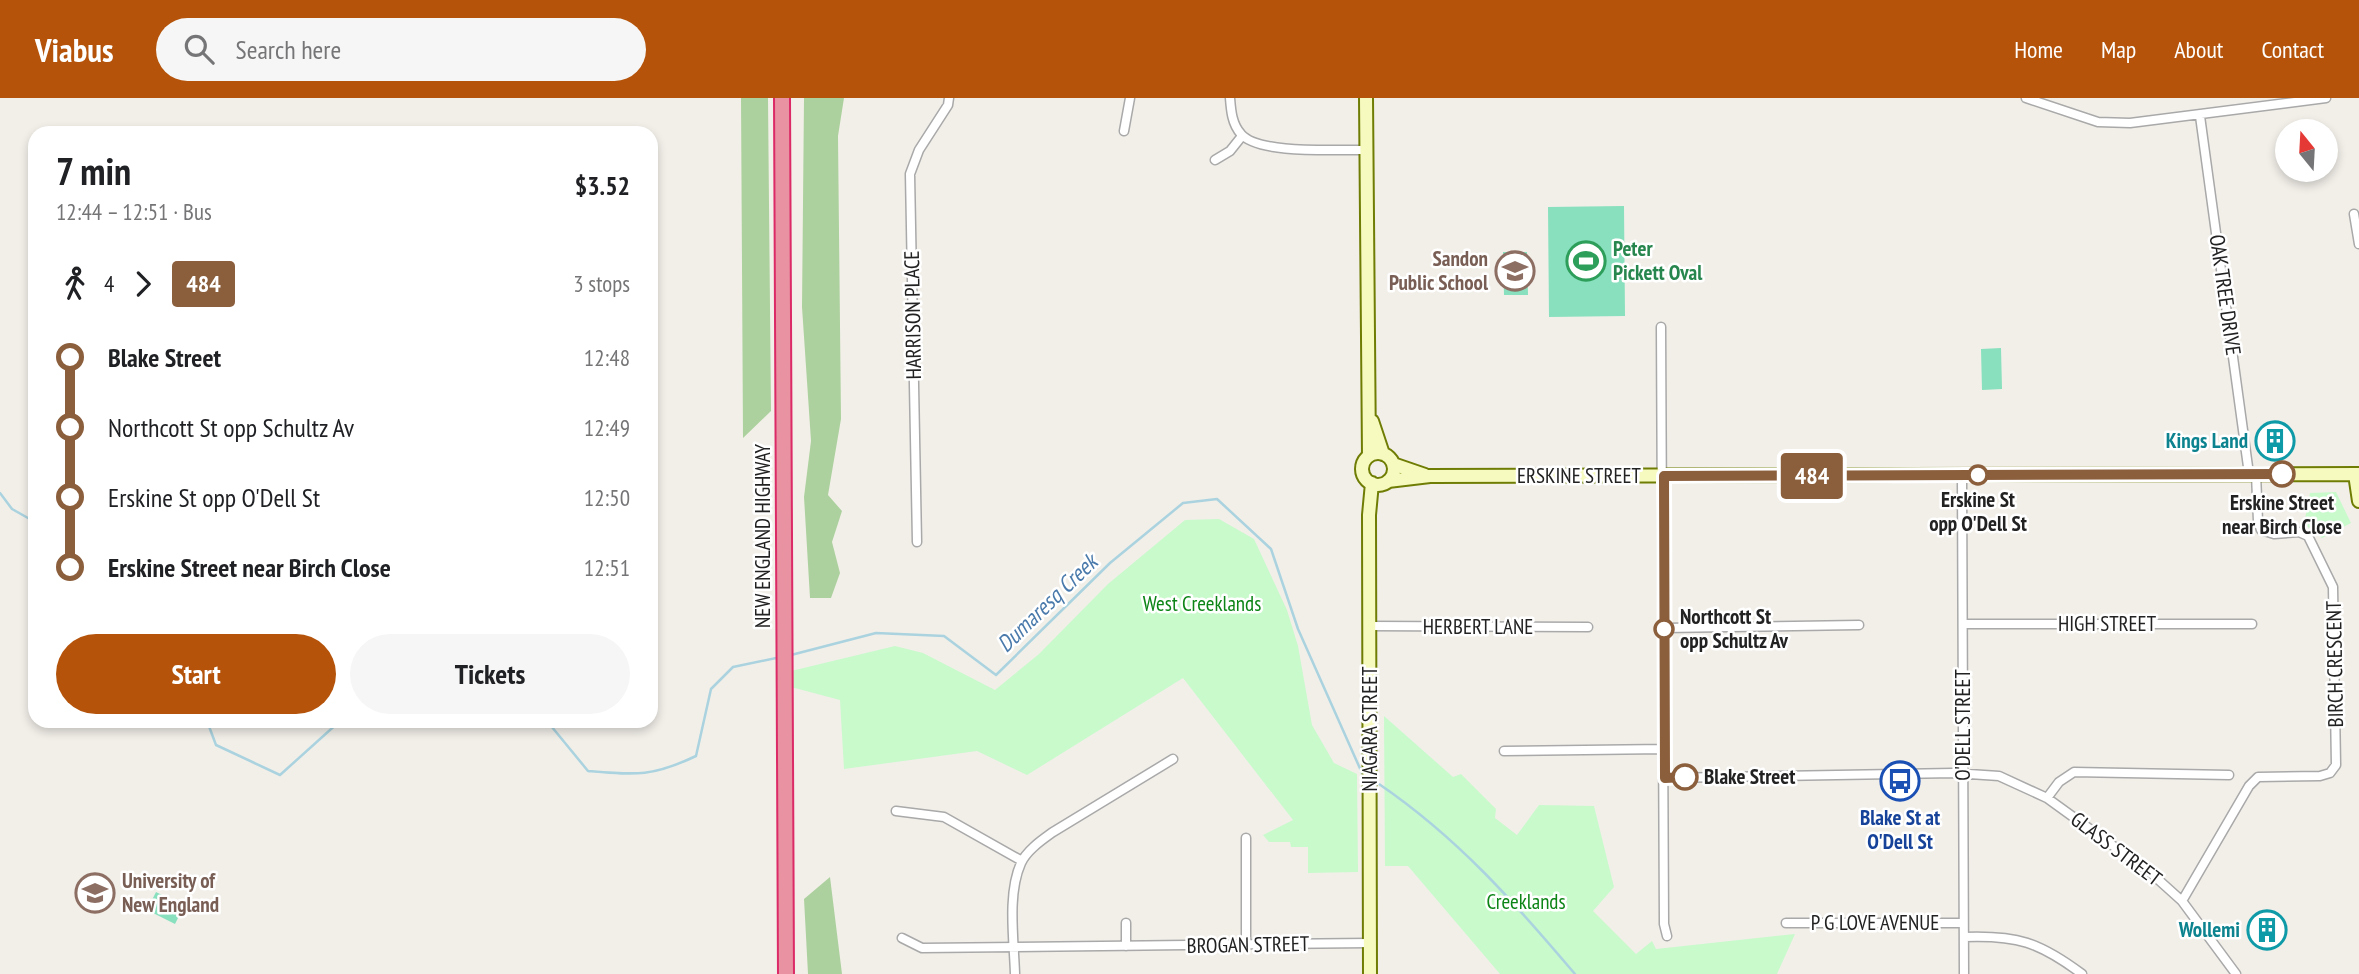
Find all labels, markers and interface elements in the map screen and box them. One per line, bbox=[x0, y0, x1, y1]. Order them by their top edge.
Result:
search box bbox=[156, 18, 646, 81]
text: Viabus bbox=[35, 28, 114, 71]
icon: search bbox=[180, 30, 218, 68]
text: Search here bbox=[236, 33, 341, 66]
text: Home bbox=[2014, 34, 2063, 65]
text: Map bbox=[2101, 34, 2136, 65]
text: About bbox=[2174, 34, 2223, 65]
text: Contact bbox=[2261, 34, 2324, 65]
north arrow bbox=[2275, 119, 2338, 182]
map controls bbox=[2275, 119, 2338, 182]
text: 7 min bbox=[56, 146, 131, 195]
text: $3.52 bbox=[575, 169, 630, 202]
text: 12:44 – 12:51 · Bus bbox=[56, 197, 212, 226]
street label: OAK TREE DRIVE bbox=[2204, 233, 2247, 357]
place label: Peter Pickett Oval bbox=[1613, 235, 1703, 286]
sports icon: Peter Pickett Oval bbox=[1565, 240, 1607, 282]
place label: Sandon Public School bbox=[1389, 245, 1489, 296]
street label: HARRISON PLACE bbox=[898, 250, 927, 380]
school or university icon: Sandon Public School bbox=[1494, 250, 1536, 292]
icon: walk bbox=[56, 265, 94, 303]
icon: forward bbox=[124, 265, 162, 303]
text: 484 bbox=[186, 268, 221, 299]
text: 4 bbox=[104, 269, 114, 298]
text: 3 stops bbox=[573, 269, 630, 298]
text: Blake Street bbox=[108, 341, 221, 374]
text: 12:48 bbox=[584, 343, 630, 372]
text: Northcott St opp Schultz Av bbox=[108, 411, 354, 444]
text: 12:49 bbox=[584, 413, 630, 442]
building icon: Kings Land bbox=[2254, 420, 2296, 462]
place label: Kings Land bbox=[2166, 427, 2248, 454]
street label: NEW ENGLAND HIGHWAY bbox=[749, 443, 776, 628]
line badge: 484 bbox=[1772, 453, 1852, 499]
text: 484 bbox=[1795, 460, 1829, 491]
marker: Erskine Street near Birch Close bbox=[2269, 461, 2295, 487]
street label: ERSKINE STREET bbox=[1517, 462, 1642, 489]
marker: Erskine St opp O'Dell St bbox=[1968, 465, 1988, 485]
text: Erskine St opp O'Dell St bbox=[108, 481, 320, 514]
text: 12:50 bbox=[584, 483, 630, 512]
place label: Erskine St opp O'Dell St bbox=[1929, 486, 2027, 537]
place label: Erskine Street near Birch Close bbox=[2222, 489, 2342, 540]
water label: Dumaresq Creek bbox=[990, 545, 1105, 658]
text: Erskine Street near Birch Close bbox=[108, 551, 391, 584]
text: 12:51 bbox=[584, 553, 630, 582]
park label: West Creeklands bbox=[1143, 590, 1261, 617]
street label: BIRCH CRESCENT bbox=[2320, 600, 2349, 728]
place label: Northcott St opp Schultz Av bbox=[1680, 603, 1789, 654]
street label: HIGH STREET bbox=[2058, 610, 2157, 637]
street label: HERBERT LANE bbox=[1423, 613, 1533, 640]
marker: Northcott St opp Schultz Av bbox=[1654, 619, 1674, 639]
button: Start bbox=[56, 634, 336, 714]
button: Tickets bbox=[350, 634, 630, 714]
street label: NIAGARA STREET bbox=[1356, 666, 1383, 792]
street label: O'DELL STREET bbox=[1949, 669, 1976, 781]
bus stop icon: Blake St at O'Dell St bbox=[1879, 760, 1921, 802]
place label: Blake Street bbox=[1704, 763, 1795, 790]
marker: Blake Street bbox=[1672, 764, 1698, 790]
place label: Blake St at O'Dell St bbox=[1860, 804, 1940, 855]
street label: GLASS STREET bbox=[2065, 805, 2168, 892]
place label: University of New England bbox=[122, 867, 219, 918]
school or university icon: University of New England bbox=[74, 872, 116, 914]
park label: Creeklands bbox=[1486, 888, 1566, 915]
street label: P G LOVE AVENUE bbox=[1811, 909, 1939, 936]
building icon: Wollemi bbox=[2246, 909, 2288, 951]
place label: Wollemi bbox=[2178, 916, 2240, 943]
street label: BROGAN STREET bbox=[1186, 930, 1310, 959]

